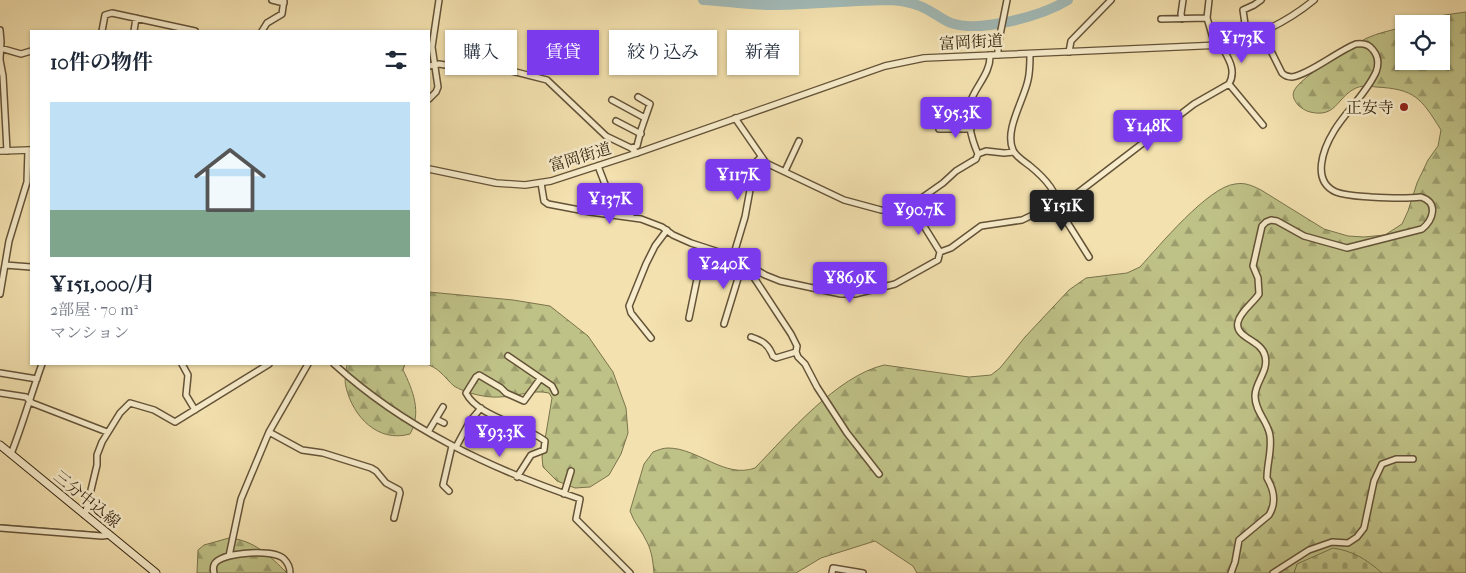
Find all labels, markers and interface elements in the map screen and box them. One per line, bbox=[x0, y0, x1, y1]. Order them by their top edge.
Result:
map controls bbox=[1395, 15, 1450, 70]
button: locate bbox=[1395, 15, 1450, 70]
pin: ¥173K bbox=[1207, 22, 1277, 64]
text: ¥173K bbox=[1220, 28, 1264, 47]
chip: 購入 bbox=[445, 30, 517, 75]
chip: 賃貸 bbox=[527, 30, 599, 75]
chip: 絞り込み bbox=[609, 30, 717, 75]
chip: 新着 bbox=[727, 30, 799, 75]
street label: 富岡街道 bbox=[939, 31, 1003, 53]
icon: filters bbox=[382, 46, 410, 74]
text: 10件の物件 bbox=[50, 50, 153, 74]
pin: ¥95.3K bbox=[915, 96, 997, 139]
place label: 正安寺 bbox=[1346, 98, 1394, 117]
marker: 正安寺 bbox=[1398, 101, 1410, 113]
text: ¥95.3K bbox=[931, 103, 981, 122]
pin: ¥148K bbox=[1113, 110, 1183, 152]
text: ¥148K bbox=[1124, 116, 1172, 135]
icon: home bbox=[185, 135, 275, 225]
street label: 富岡街道 bbox=[547, 139, 613, 175]
pin: ¥117K bbox=[703, 158, 773, 201]
text: ¥117K bbox=[716, 165, 760, 184]
pin: ¥137K bbox=[575, 182, 645, 225]
text: ¥137K bbox=[588, 189, 632, 208]
pin: ¥151K bbox=[1027, 190, 1097, 232]
pin: ¥90.7K bbox=[878, 194, 960, 236]
text: ¥151K bbox=[1041, 196, 1083, 215]
text: ¥90.7K bbox=[893, 200, 945, 219]
pin: ¥240K bbox=[689, 248, 759, 290]
text: ¥240K bbox=[699, 254, 749, 273]
pin: ¥86.9K bbox=[809, 262, 891, 304]
text: ¥86.9K bbox=[824, 268, 876, 287]
text: ¥151,000/月 bbox=[50, 272, 156, 296]
text: 2部屋 · 70 m² bbox=[50, 300, 138, 319]
text: マンション bbox=[50, 323, 129, 342]
pin: ¥93.3K bbox=[459, 416, 541, 458]
text: ¥93.3K bbox=[476, 422, 524, 441]
street label: 三分中込線 bbox=[50, 466, 124, 532]

